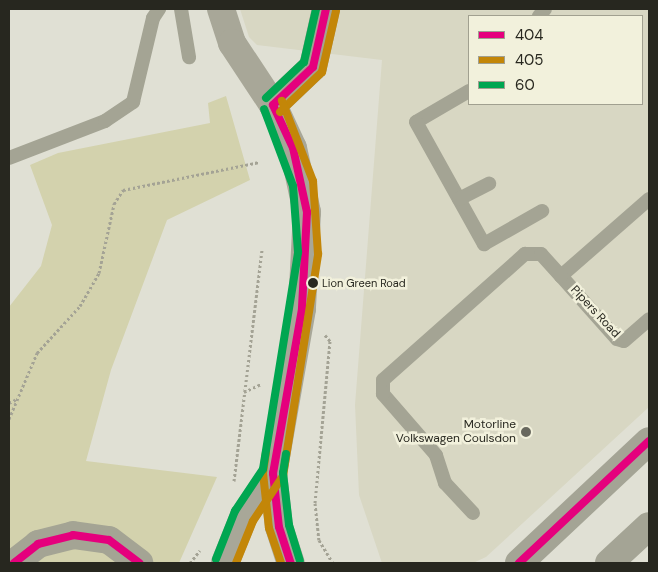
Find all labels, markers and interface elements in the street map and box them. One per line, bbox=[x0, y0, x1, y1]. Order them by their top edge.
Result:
legend bbox=[468, 15, 643, 105]
text: 404 bbox=[515, 25, 543, 45]
text: 405 bbox=[515, 50, 544, 70]
text: 60 bbox=[515, 75, 535, 95]
place label: Lion Green Road bbox=[322, 276, 406, 290]
marker: Lion Green Road bbox=[308, 278, 318, 288]
street label: Pipers Road bbox=[567, 283, 623, 341]
place label: Motorline Volkswagen Coulsdon bbox=[396, 418, 516, 446]
marker: Motorline Volkswagen Coulsdon bbox=[520, 426, 532, 438]

